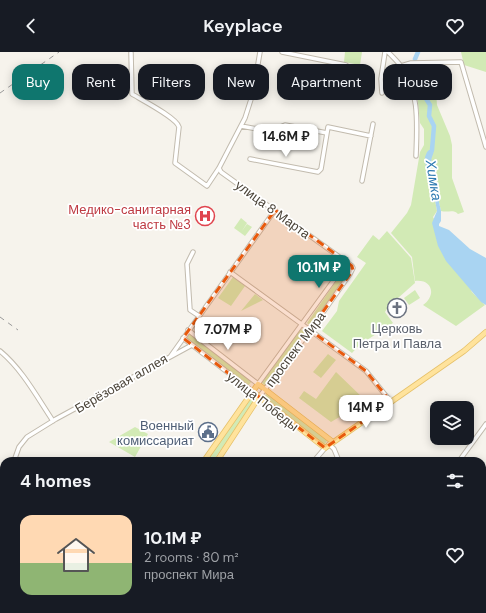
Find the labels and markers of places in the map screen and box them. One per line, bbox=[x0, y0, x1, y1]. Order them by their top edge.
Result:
pin: 14.6M ₽ bbox=[249, 124, 323, 158]
place label: Медико-санитарная часть №3 bbox=[68, 201, 191, 233]
hospital icon: Медико-санитарная часть №3 bbox=[194, 205, 216, 227]
pin: 10.1M ₽ bbox=[282, 255, 356, 289]
church icon: Церковь Петра и Павла bbox=[386, 297, 408, 319]
pin: 7.07M ₽ bbox=[191, 317, 265, 351]
place label: Церковь Петра и Павла bbox=[353, 320, 442, 352]
pin: 14M ₽ bbox=[338, 395, 394, 429]
place label: Военный комиссариат bbox=[117, 417, 194, 449]
public building icon: Военный комиссариат bbox=[197, 421, 219, 443]

